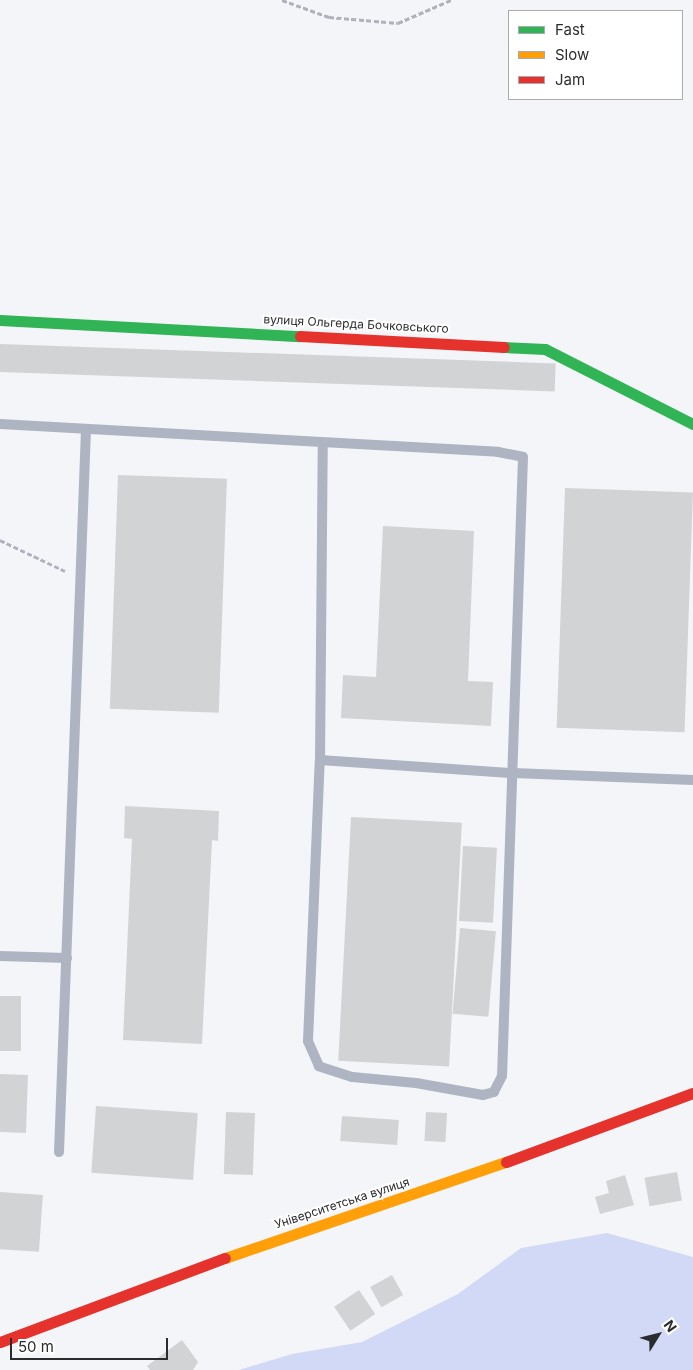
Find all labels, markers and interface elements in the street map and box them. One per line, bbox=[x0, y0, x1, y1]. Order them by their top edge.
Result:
legend bbox=[508, 10, 683, 100]
text: Fast bbox=[555, 20, 585, 39]
text: Slow bbox=[555, 45, 589, 64]
text: Jam bbox=[555, 70, 585, 89]
street label: вулиця Ольгерда Бочковського bbox=[263, 312, 449, 336]
street label: Університетська вулиця bbox=[273, 1174, 411, 1232]
north arrow bbox=[633, 1310, 683, 1360]
text: N bbox=[661, 1317, 681, 1335]
scale bar bbox=[12, 1328, 170, 1360]
text: 50 m bbox=[18, 1337, 54, 1356]

